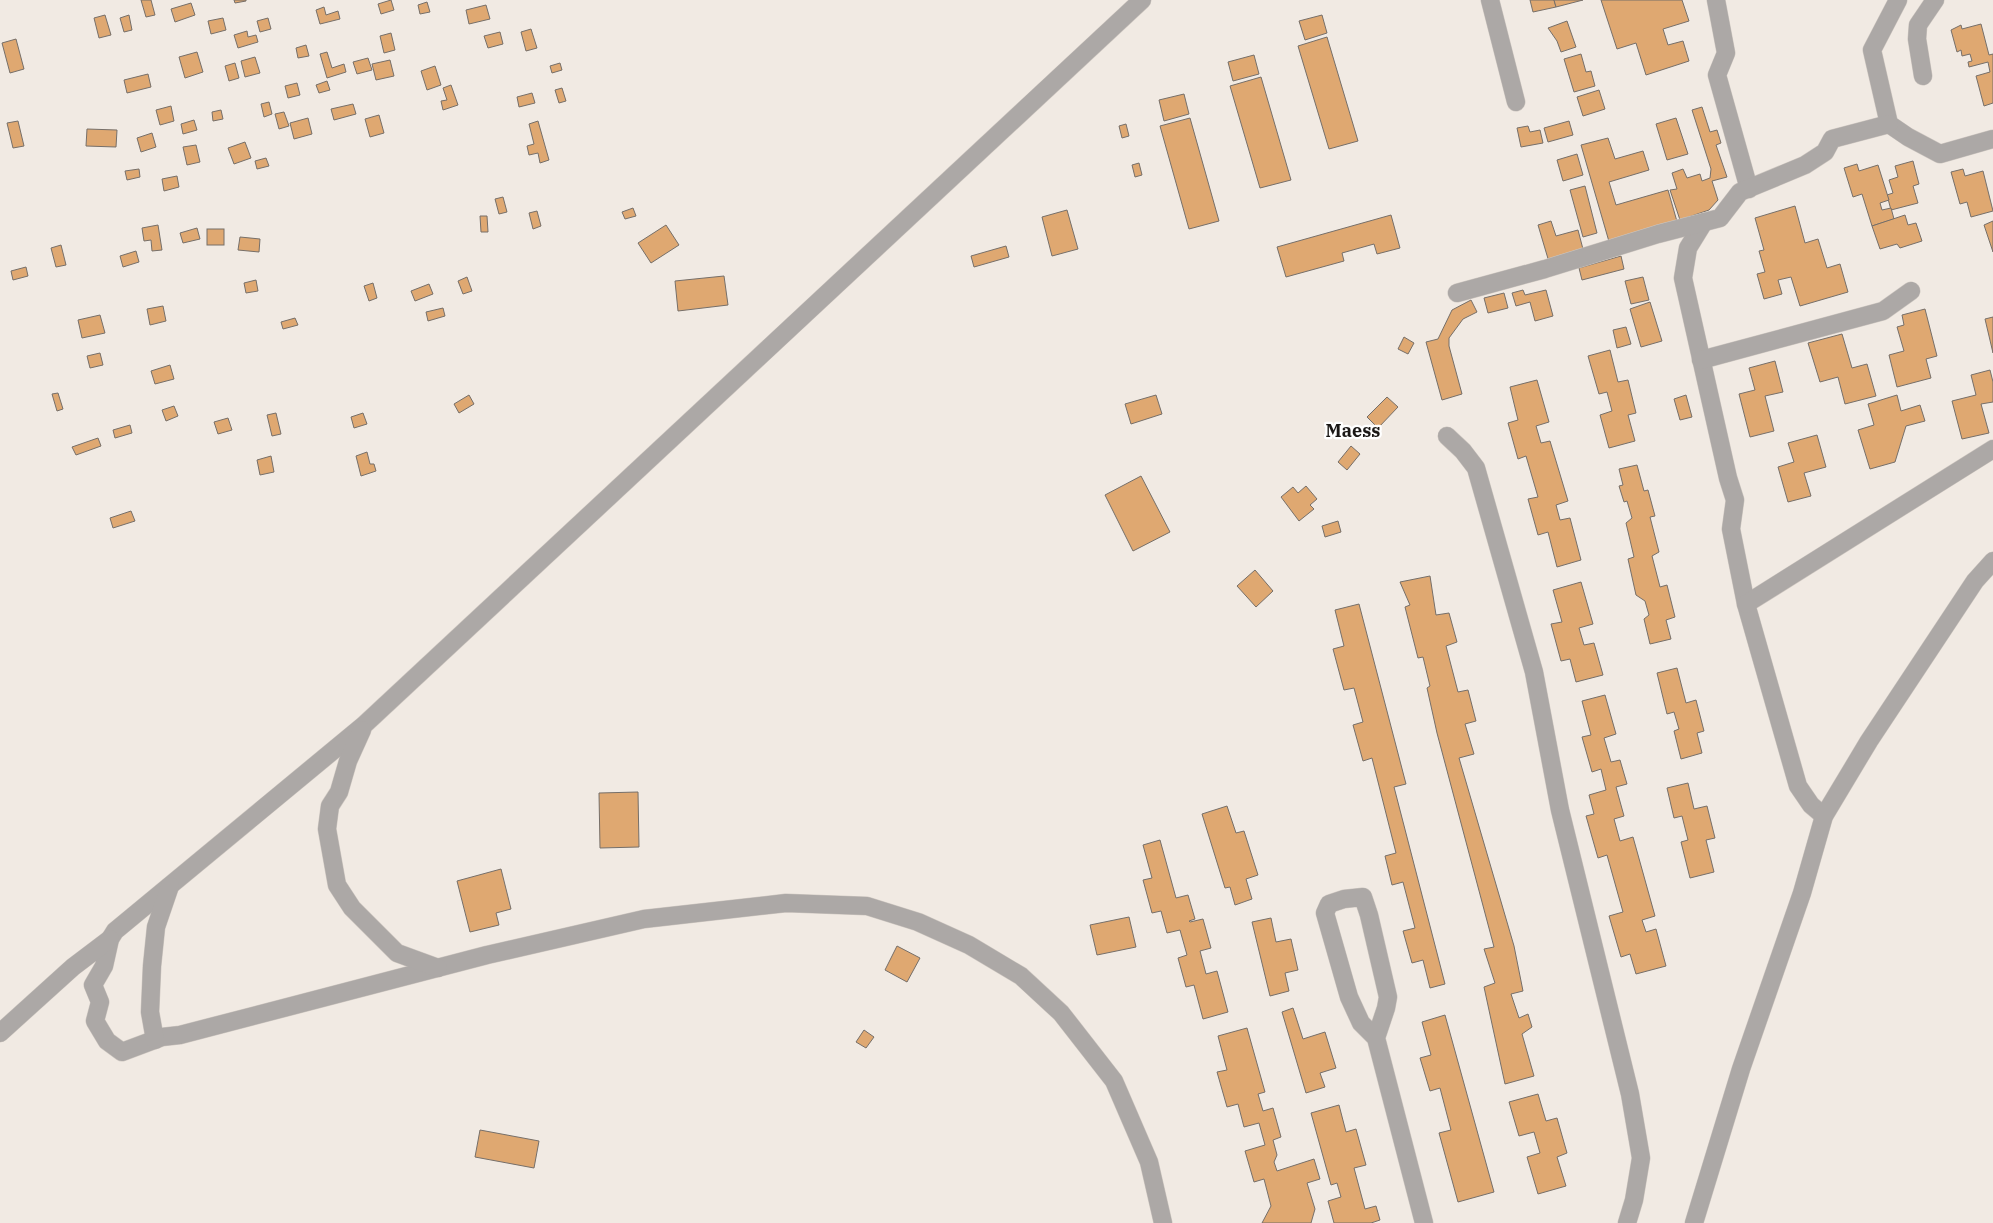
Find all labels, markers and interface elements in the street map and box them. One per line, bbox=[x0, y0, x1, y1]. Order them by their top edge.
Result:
district label: Maess bbox=[1326, 419, 1380, 442]

